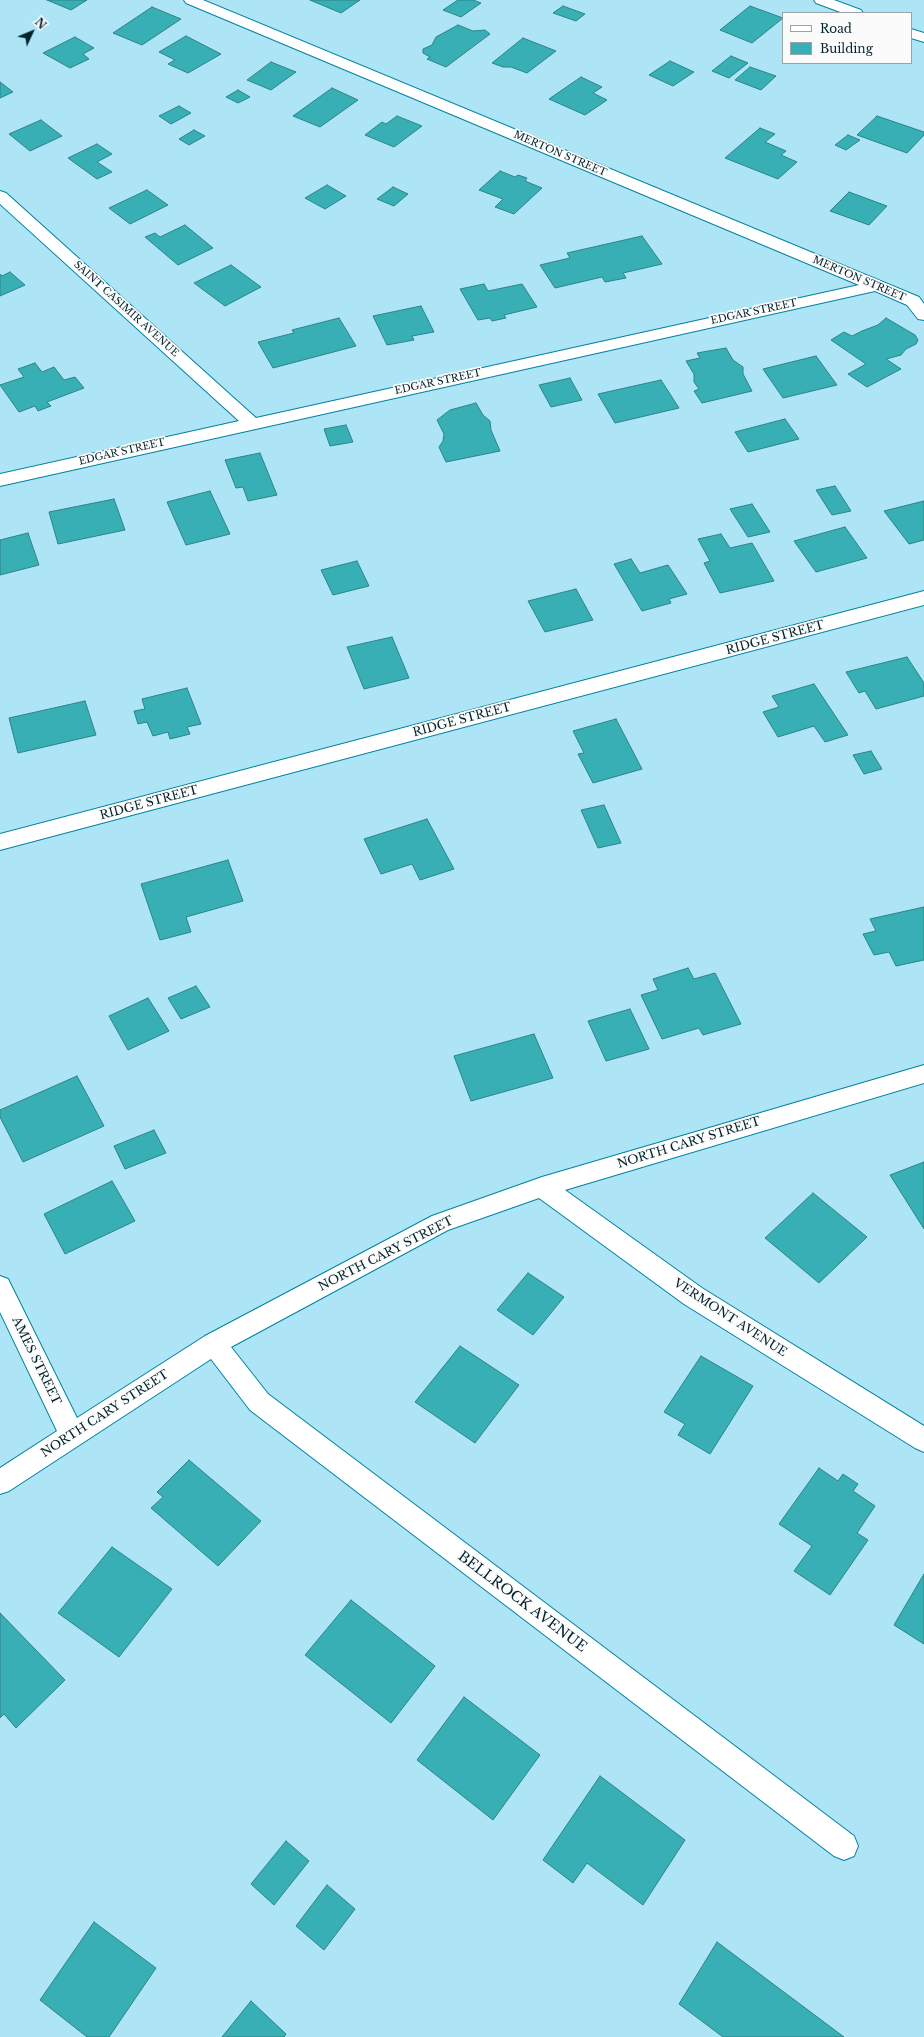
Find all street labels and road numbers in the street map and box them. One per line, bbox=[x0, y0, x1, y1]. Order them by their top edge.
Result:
street label: MERTON STREET bbox=[512, 129, 608, 179]
street label: MERTON STREET bbox=[811, 254, 907, 304]
street label: SAINT CASIMIR AVENUE bbox=[71, 259, 181, 359]
street label: EDGAR STREET bbox=[710, 297, 798, 327]
street label: EDGAR STREET bbox=[394, 367, 482, 397]
street label: EDGAR STREET bbox=[78, 436, 166, 468]
street label: RIDGE STREET bbox=[724, 618, 826, 658]
street label: RIDGE STREET bbox=[411, 700, 513, 740]
street label: RIDGE STREET bbox=[98, 783, 200, 823]
street label: NORTH CARY STREET bbox=[616, 1114, 762, 1172]
street label: NORTH CARY STREET bbox=[316, 1214, 456, 1294]
street label: VERMONT AVENUE bbox=[671, 1276, 789, 1360]
street label: AMES STREET bbox=[8, 1315, 64, 1407]
street label: NORTH CARY STREET bbox=[39, 1367, 171, 1461]
street label: BELLROCK AVENUE bbox=[454, 1548, 590, 1656]

